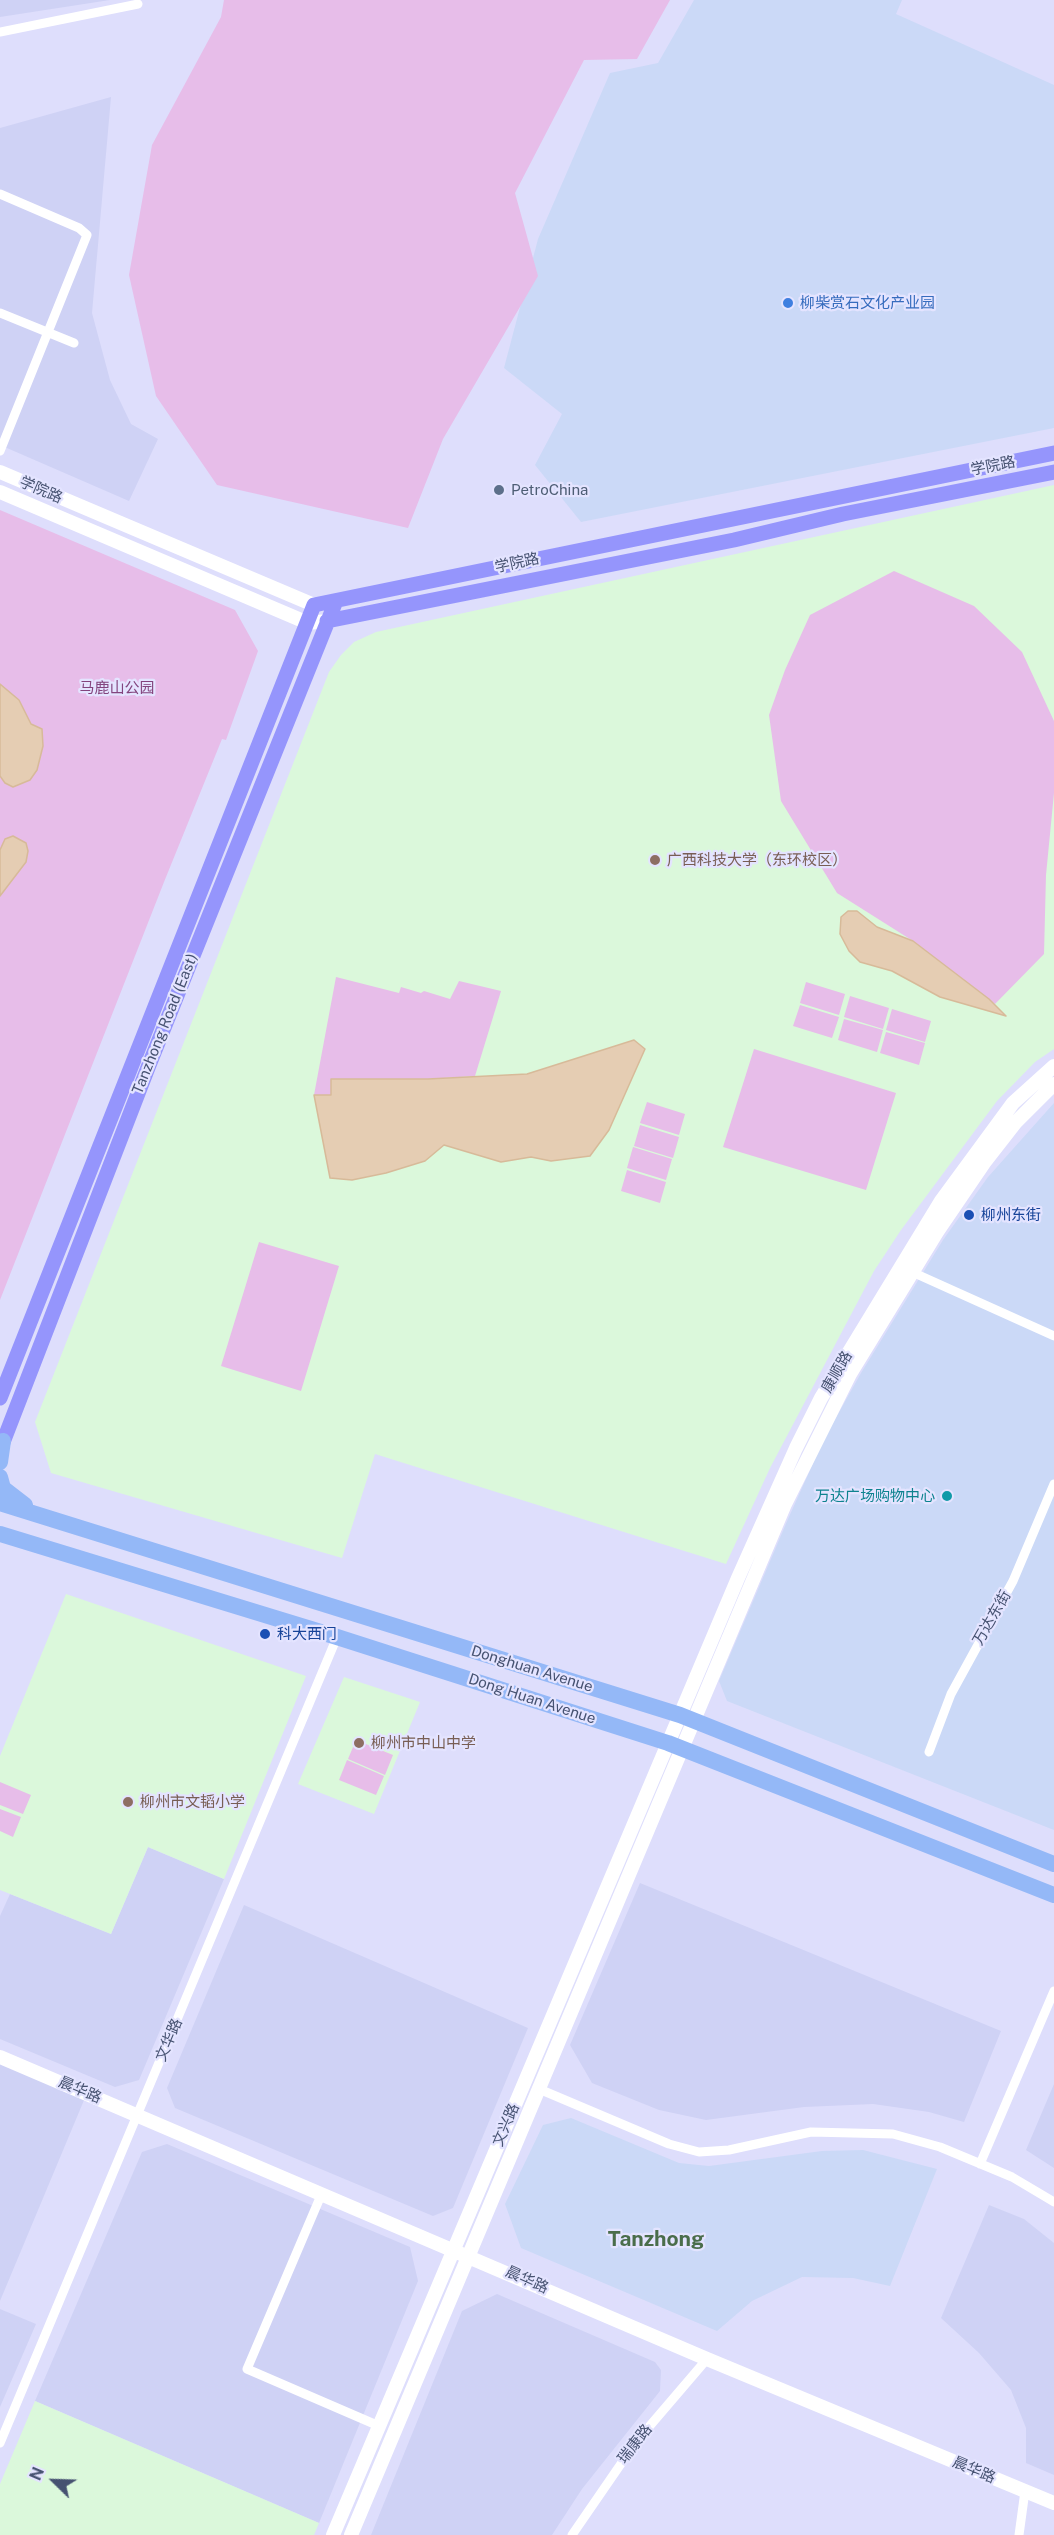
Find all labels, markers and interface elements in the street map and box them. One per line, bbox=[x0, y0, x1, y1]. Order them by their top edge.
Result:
place label: 柳柴赏石文化产业园 bbox=[800, 294, 935, 312]
marker: 柳柴赏石文化产业园 bbox=[781, 296, 795, 310]
street label: 学院路 bbox=[969, 453, 1017, 479]
street label: 学院路 bbox=[17, 473, 65, 507]
place label: PetroChina bbox=[511, 481, 588, 499]
marker: PetroChina bbox=[492, 483, 506, 497]
street label: 学院路 bbox=[493, 550, 541, 576]
park label: 马鹿山公园 bbox=[80, 679, 154, 697]
place label: 广西科技大学（东环校区） bbox=[667, 851, 847, 869]
marker: 广西科技大学（东环校区） bbox=[648, 853, 662, 867]
street label: Tanzhong Road (East) bbox=[129, 951, 201, 1097]
place label: 柳州东街 bbox=[981, 1206, 1041, 1224]
marker: 柳州东街 bbox=[962, 1208, 976, 1222]
street label: 康顺路 bbox=[818, 1348, 856, 1396]
place label: 万达广场购物中心 bbox=[815, 1487, 935, 1505]
marker: 万达广场购物中心 bbox=[940, 1489, 954, 1503]
street label: 万达东街 bbox=[969, 1588, 1015, 1648]
place label: 科大西门 bbox=[277, 1625, 337, 1643]
marker: 科大西门 bbox=[258, 1627, 272, 1641]
street label: Donghuan Avenue bbox=[469, 1642, 595, 1696]
street label: Dong Huan Avenue bbox=[466, 1670, 598, 1728]
place label: 柳州市中山中学 bbox=[371, 1734, 476, 1752]
marker: 柳州市中山中学 bbox=[352, 1736, 366, 1750]
place label: 柳州市文韬小学 bbox=[140, 1793, 245, 1811]
marker: 柳州市文韬小学 bbox=[121, 1795, 135, 1809]
street label: 文华路 bbox=[152, 2016, 186, 2064]
street label: 晨华路 bbox=[56, 2073, 104, 2107]
street label: 文兴路 bbox=[489, 2101, 523, 2149]
district label: Tanzhong bbox=[608, 2227, 704, 2253]
street label: 晨华路 bbox=[503, 2263, 551, 2297]
street label: 瑞康路 bbox=[614, 2421, 656, 2467]
north arrow bbox=[24, 2451, 84, 2511]
street label: 晨华路 bbox=[950, 2453, 998, 2487]
text: N bbox=[26, 2464, 48, 2483]

